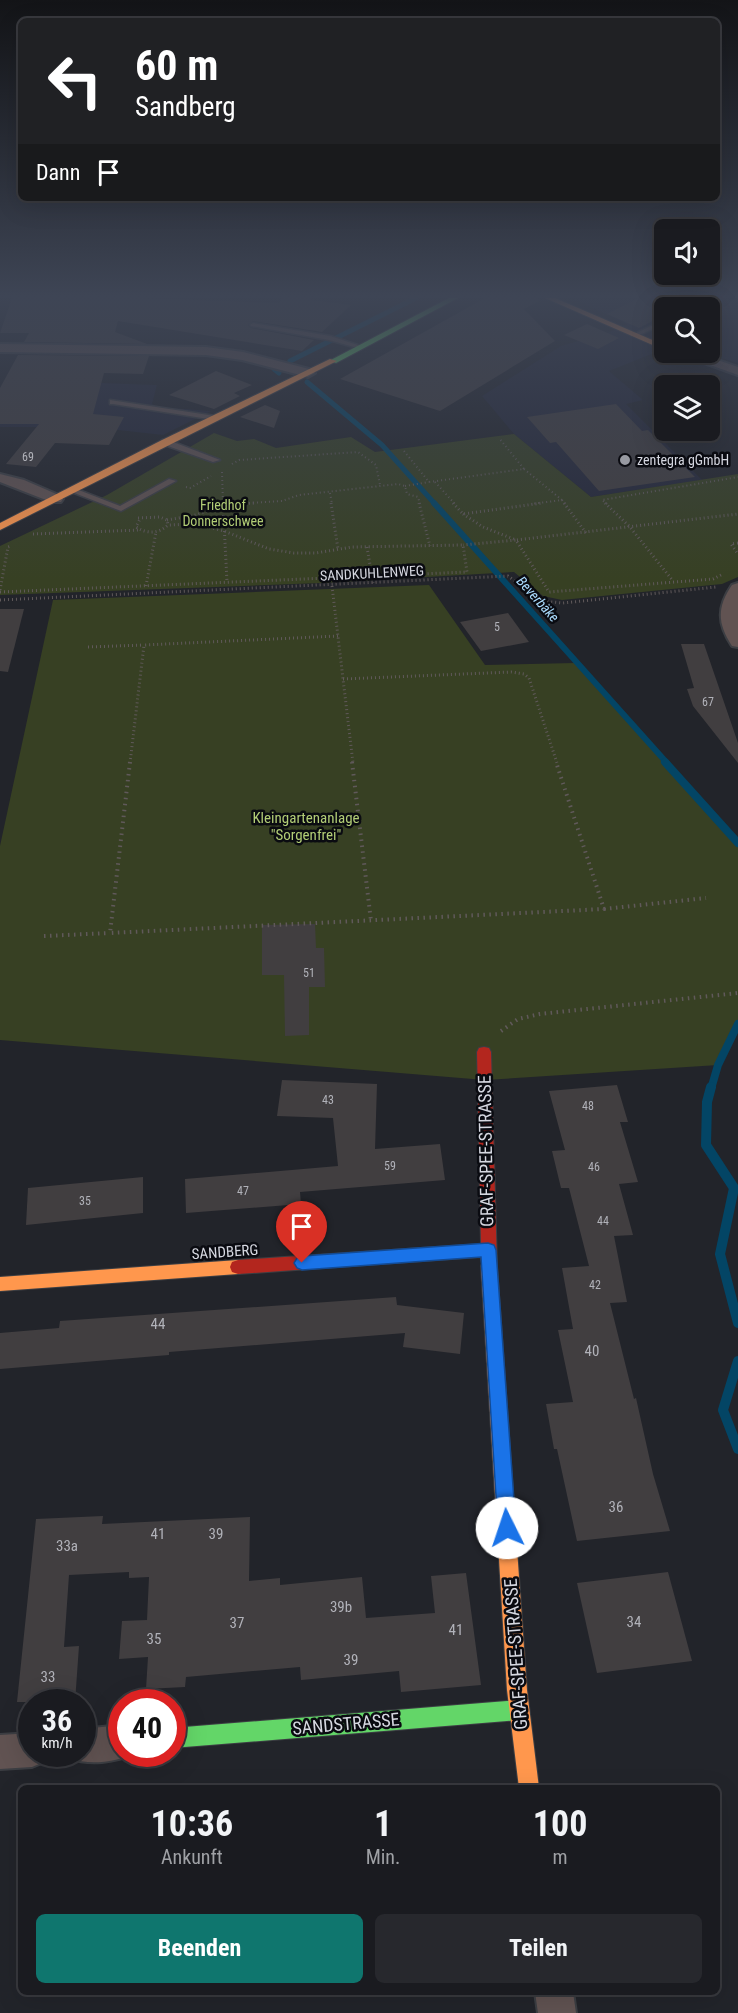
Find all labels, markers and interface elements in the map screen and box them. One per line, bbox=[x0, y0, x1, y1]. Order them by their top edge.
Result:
text: 60 m bbox=[135, 41, 218, 90]
icon: left bbox=[36, 42, 114, 120]
text: Sandberg bbox=[135, 91, 236, 123]
icon: arrive bbox=[92, 156, 125, 189]
text: Dann bbox=[36, 160, 80, 185]
map controls bbox=[654, 219, 720, 441]
button: sound bbox=[654, 219, 720, 285]
button: search bbox=[654, 297, 720, 363]
button: layers bbox=[654, 375, 720, 441]
house number: 69 bbox=[22, 450, 34, 464]
place label: zentegra gGmbH bbox=[637, 452, 729, 468]
marker: zentegra gGmbH bbox=[618, 453, 632, 467]
park label: Friedhof Donnerschwee bbox=[182, 497, 264, 529]
street label: SANDKUHLENWEG bbox=[319, 562, 425, 584]
water label: Beverbäke bbox=[513, 573, 563, 625]
house number: 5 bbox=[494, 620, 500, 634]
house number: 67 bbox=[702, 695, 714, 709]
park label: Kleingartenanlage "Sorgenfrei" bbox=[252, 809, 360, 844]
house number: 51 bbox=[303, 966, 315, 980]
street label: GRAF-SPEE-STRASSE bbox=[474, 1075, 497, 1227]
house number: 43 bbox=[322, 1093, 334, 1107]
house number: 48 bbox=[582, 1099, 594, 1113]
house number: 59 bbox=[384, 1159, 396, 1173]
house number: 46 bbox=[588, 1160, 600, 1174]
house number: 47 bbox=[237, 1184, 249, 1198]
house number: 35 bbox=[79, 1194, 91, 1208]
pin bbox=[276, 1201, 327, 1263]
icon: arrive bbox=[285, 1210, 318, 1243]
house number: 44 bbox=[597, 1214, 609, 1228]
street label: SANDBERG bbox=[191, 1241, 259, 1263]
house number: 42 bbox=[589, 1278, 601, 1292]
house number: 44 bbox=[151, 1315, 165, 1333]
house number: 40 bbox=[585, 1342, 599, 1360]
position arrow bbox=[475, 1496, 539, 1560]
house number: 36 bbox=[609, 1498, 623, 1516]
house number: 41 bbox=[151, 1525, 165, 1543]
house number: 39 bbox=[209, 1525, 223, 1543]
house number: 33a bbox=[56, 1537, 78, 1555]
street label: GRAF-SPEE-STRASSE bbox=[500, 1578, 531, 1730]
house number: 39b bbox=[330, 1598, 352, 1616]
house number: 34 bbox=[627, 1613, 641, 1631]
house number: 37 bbox=[230, 1614, 244, 1632]
house number: 41 bbox=[449, 1621, 463, 1639]
house number: 35 bbox=[147, 1630, 161, 1648]
house number: 39 bbox=[344, 1651, 358, 1669]
house number: 33 bbox=[41, 1668, 55, 1686]
speed limit sign: 40 bbox=[108, 1689, 186, 1767]
text: 36 bbox=[42, 1703, 72, 1738]
street label: SANDSTRASSE bbox=[292, 1708, 400, 1739]
text: km/h bbox=[42, 1734, 72, 1752]
text: 10:36 bbox=[151, 1803, 233, 1845]
text: 1 bbox=[374, 1803, 392, 1845]
text: 100 bbox=[533, 1803, 587, 1845]
text: Ankunft bbox=[161, 1845, 223, 1869]
text: Min. bbox=[366, 1845, 400, 1869]
text: m bbox=[553, 1845, 568, 1869]
button: Beenden bbox=[36, 1914, 363, 1983]
button: Teilen bbox=[375, 1914, 702, 1983]

